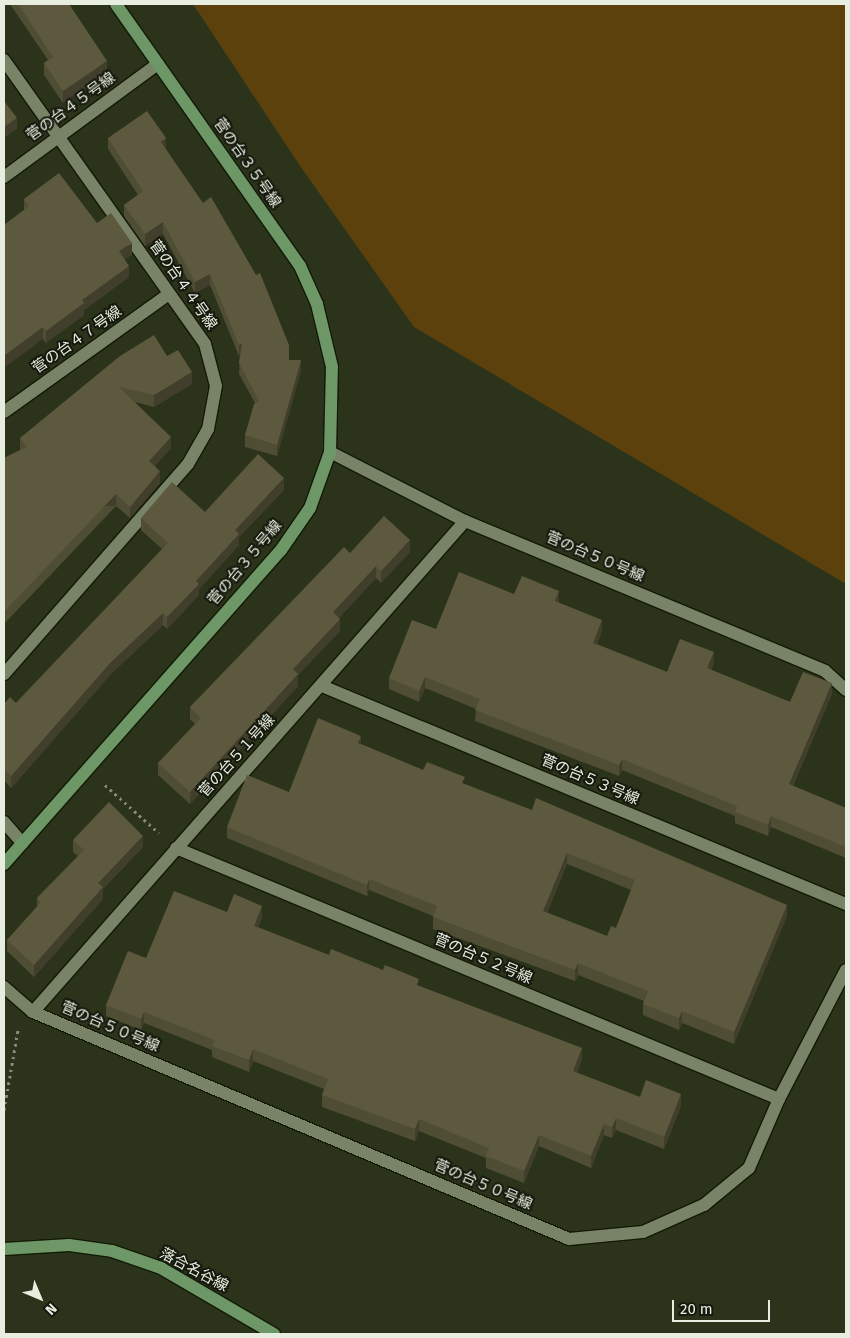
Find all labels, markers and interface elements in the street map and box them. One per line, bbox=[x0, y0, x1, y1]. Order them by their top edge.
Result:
street label: 菅の台４５号線 bbox=[23, 69, 119, 145]
street label: 菅の台３５号線 bbox=[210, 115, 284, 211]
street label: 菅の台４４号線 bbox=[146, 237, 220, 333]
street label: 菅の台４７号線 bbox=[29, 303, 125, 377]
street label: 菅の台３５号線 bbox=[204, 517, 286, 609]
street label: 菅の台５０号線 bbox=[543, 528, 647, 586]
street label: 菅の台５１号線 bbox=[195, 711, 279, 801]
street label: 菅の台５３号線 bbox=[538, 751, 642, 809]
street label: 菅の台５２号線 bbox=[431, 930, 535, 988]
street label: 菅の台５０号線 bbox=[58, 998, 162, 1056]
street label: 菅の台５０号線 bbox=[431, 1156, 535, 1214]
street label: 落合名谷線 bbox=[157, 1244, 231, 1296]
north arrow bbox=[15, 1273, 65, 1323]
scale bar bbox=[675, 1290, 772, 1322]
text: N bbox=[42, 1300, 60, 1318]
text: 20 m bbox=[680, 1300, 713, 1318]

